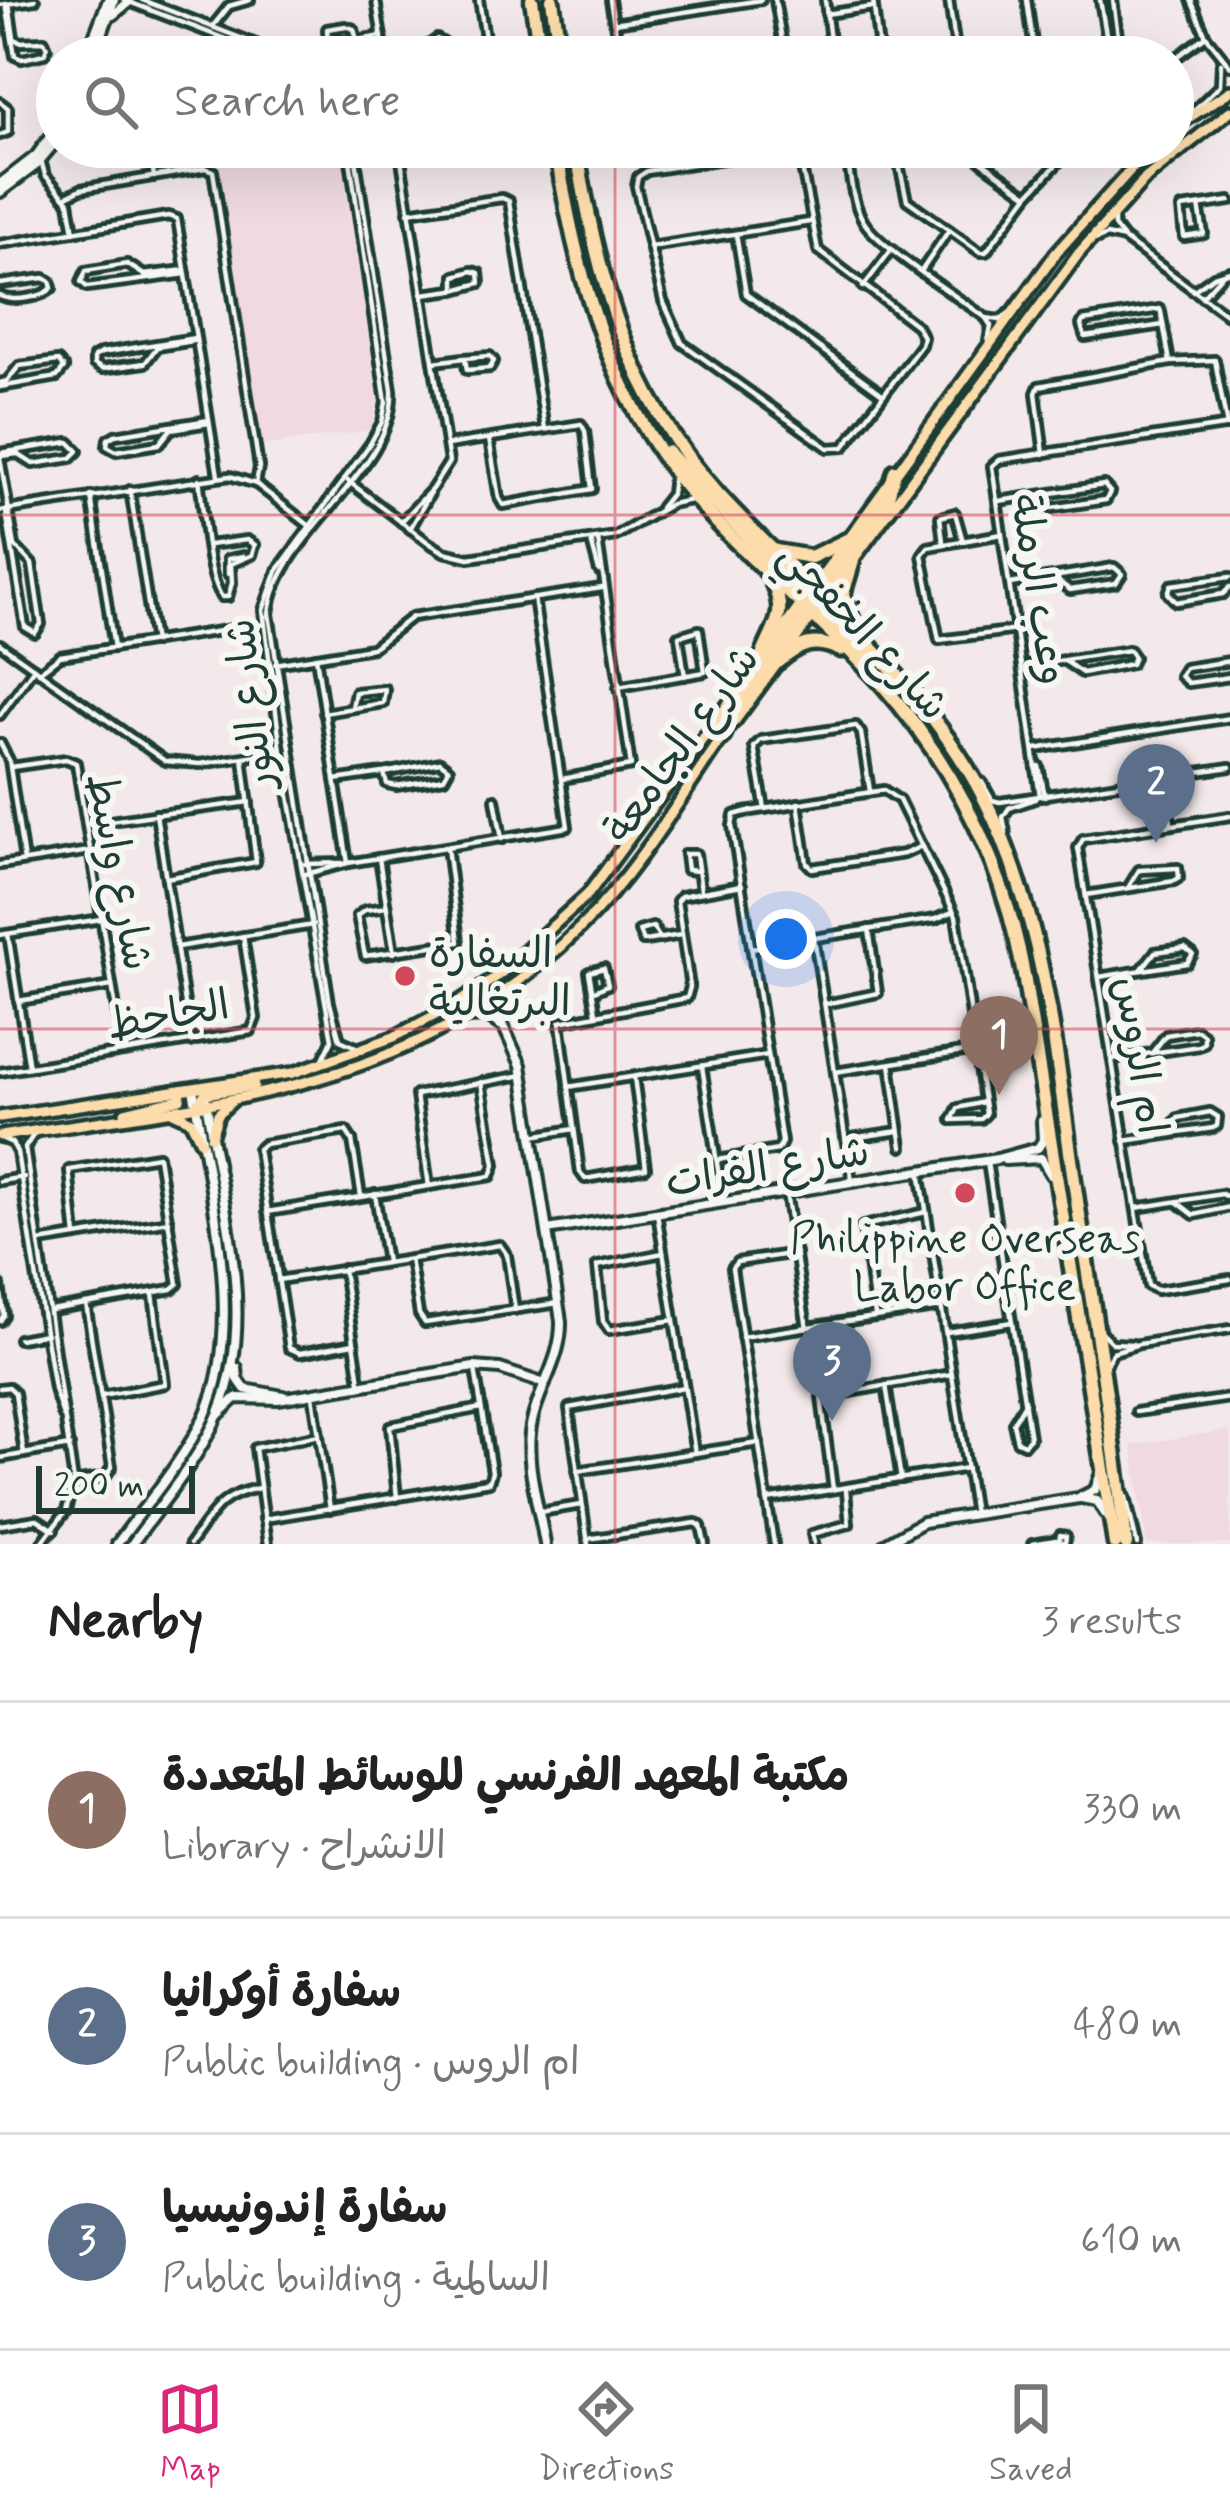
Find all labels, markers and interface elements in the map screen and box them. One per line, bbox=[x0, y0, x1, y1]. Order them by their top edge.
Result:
search box bbox=[36, 36, 1194, 168]
icon: search bbox=[78, 69, 144, 135]
text: Search here bbox=[174, 73, 401, 132]
street label: وعب الرملة bbox=[995, 490, 1080, 689]
street label: شارع الخفجي bbox=[761, 530, 960, 737]
street label: شارع النور bbox=[214, 615, 290, 795]
street label: شارع الجامعة bbox=[592, 635, 773, 855]
pin: 2 bbox=[1117, 744, 1195, 843]
street label: شارع واسط bbox=[71, 768, 164, 975]
your location bbox=[756, 909, 816, 969]
place label: السفارة البرتغالية bbox=[429, 928, 571, 1031]
marker: السفارة البرتغالية bbox=[392, 963, 418, 989]
street label: ام الروس bbox=[1098, 973, 1178, 1138]
street label: الجاحظ bbox=[103, 979, 234, 1054]
pin: 1 bbox=[960, 996, 1038, 1095]
street label: شارع الفرات bbox=[662, 1125, 873, 1212]
marker: Philippine Overseas Labor Office bbox=[952, 1180, 978, 1206]
place label: Philippine Overseas Labor Office bbox=[790, 1213, 1140, 1316]
pin: 3 bbox=[793, 1322, 871, 1421]
scale bar bbox=[36, 1460, 195, 1513]
text: 200 m bbox=[54, 1465, 144, 1509]
text: Nearby bbox=[48, 1589, 203, 1655]
text: 3 results bbox=[1041, 1597, 1182, 1648]
text: مكتبة المعهد الفرنسي للوسائط المتعددة bbox=[162, 1748, 850, 1807]
text: 1 bbox=[78, 1784, 96, 1835]
text: 330 m bbox=[1083, 1784, 1182, 1835]
text: Library · الانشراح bbox=[162, 1822, 446, 1873]
text: سفارة أوكرانيا bbox=[162, 1964, 401, 2023]
text: 2 bbox=[77, 2000, 97, 2051]
text: 480 m bbox=[1073, 2000, 1182, 2051]
text: Public building · ام الروس bbox=[162, 2038, 580, 2089]
text: سفارة إندونيسيا bbox=[162, 2180, 448, 2239]
text: 3 bbox=[78, 2216, 96, 2267]
text: 610 m bbox=[1080, 2216, 1182, 2267]
text: Public building · السالمية bbox=[162, 2254, 550, 2305]
tab: Map bbox=[157, 2376, 223, 2492]
tab: Directions bbox=[538, 2376, 674, 2492]
tab: Saved bbox=[989, 2376, 1073, 2492]

